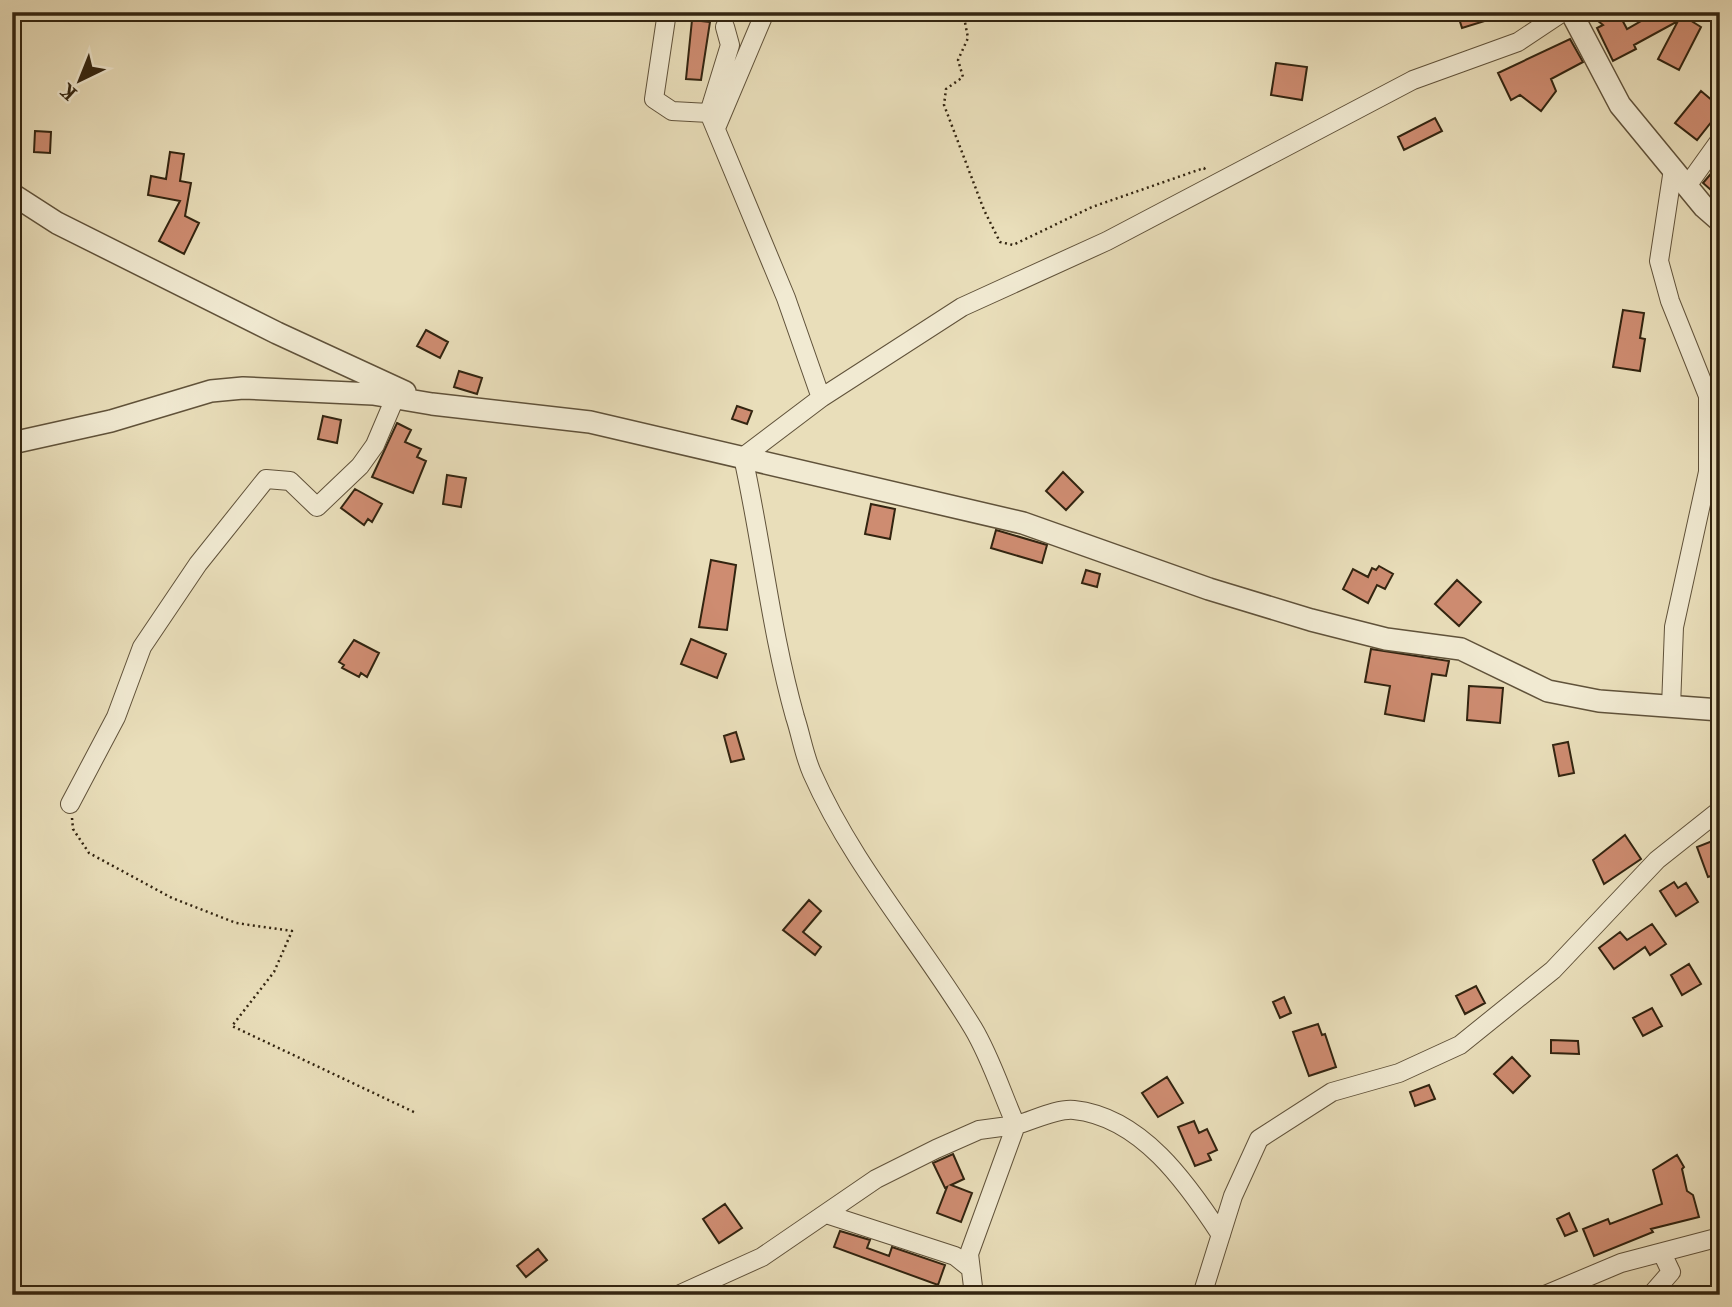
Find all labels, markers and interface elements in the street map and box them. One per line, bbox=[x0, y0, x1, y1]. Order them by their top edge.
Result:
north arrow bbox=[46, 46, 116, 116]
text: K bbox=[56, 78, 82, 105]

